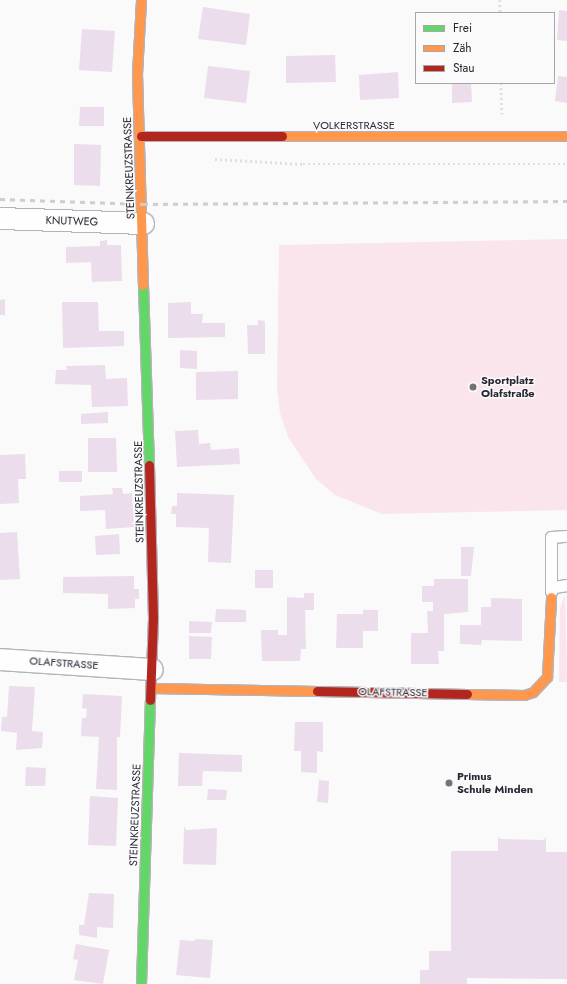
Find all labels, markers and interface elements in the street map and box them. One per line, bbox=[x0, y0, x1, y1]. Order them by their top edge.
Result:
legend bbox=[415, 12, 555, 84]
text: Frei bbox=[453, 19, 472, 37]
text: Zäh bbox=[453, 39, 472, 57]
text: Stau bbox=[453, 59, 475, 77]
street label: STEINKREUZSTRASSE bbox=[121, 117, 137, 219]
street label: VOLKERSTRASSE bbox=[313, 118, 395, 132]
street label: KNUTWEG bbox=[46, 213, 98, 229]
place label: Sportplatz Olafstraße bbox=[481, 374, 535, 400]
marker: Sportplatz Olafstraße bbox=[468, 382, 478, 392]
street label: STEINKREUZSTRASSE bbox=[132, 441, 146, 543]
street label: OLAFSTRASSE bbox=[29, 654, 99, 672]
street label: OLAFSTRASSE bbox=[358, 685, 428, 699]
street label: STEINKREUZSTRASSE bbox=[127, 764, 143, 866]
place label: Primus Schule Minden bbox=[457, 770, 533, 796]
marker: Primus Schule Minden bbox=[444, 778, 454, 788]

